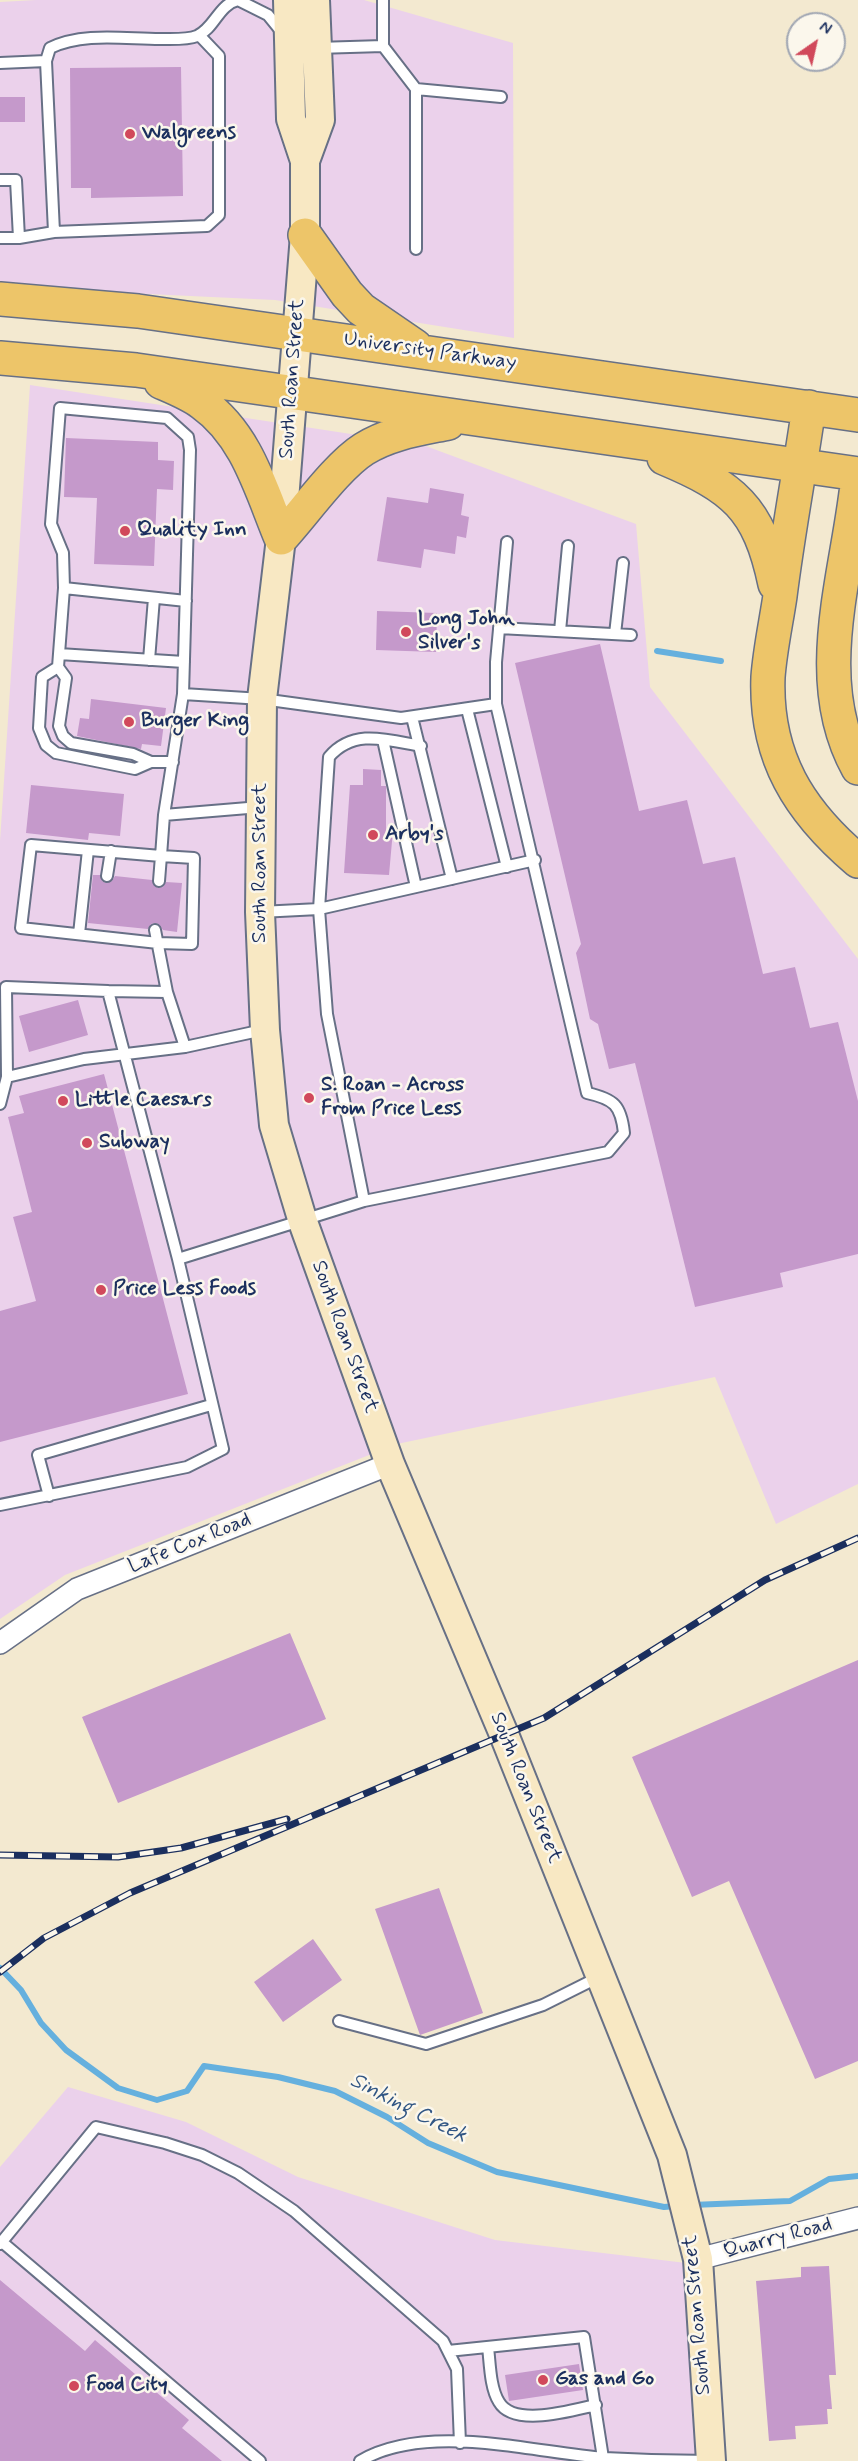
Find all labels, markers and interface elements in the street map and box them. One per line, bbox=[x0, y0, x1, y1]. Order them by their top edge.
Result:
north arrow bbox=[786, 12, 846, 72]
text: N bbox=[815, 17, 836, 40]
place label: Walgreens bbox=[142, 121, 236, 147]
marker: Walgreens bbox=[123, 127, 137, 141]
street label: South Roan Street bbox=[275, 298, 311, 460]
street label: University Parkway bbox=[342, 327, 518, 377]
place label: Quality Inn bbox=[137, 518, 247, 544]
marker: Quality Inn bbox=[118, 524, 132, 538]
place label: Long John Silver's bbox=[418, 607, 515, 657]
marker: Long John Silver's bbox=[399, 625, 413, 639]
place label: Burger King bbox=[141, 709, 249, 735]
marker: Burger King bbox=[122, 715, 136, 729]
street label: South Roan Street bbox=[248, 783, 274, 943]
place label: Arby's bbox=[385, 822, 444, 848]
marker: Arby's bbox=[366, 828, 380, 842]
place label: S. Roan - Across From Price Less bbox=[321, 1073, 464, 1123]
place label: Little Caesars bbox=[75, 1088, 212, 1114]
marker: S. Roan - Across From Price Less bbox=[302, 1091, 316, 1105]
marker: Little Caesars bbox=[56, 1094, 70, 1108]
place label: Subway bbox=[99, 1130, 170, 1156]
marker: Subway bbox=[80, 1136, 94, 1150]
street label: South Roan Street bbox=[305, 1257, 383, 1417]
place label: Price Less Foods bbox=[113, 1277, 256, 1303]
marker: Price Less Foods bbox=[94, 1283, 108, 1297]
street label: Lafe Cox Road bbox=[125, 1508, 255, 1580]
street label: South Roan Street bbox=[483, 1709, 567, 1867]
water label: Sinking Creek bbox=[345, 2068, 471, 2150]
street label: Quarry Road bbox=[721, 2212, 835, 2266]
street label: South Roan Street bbox=[678, 2234, 718, 2396]
place label: Gas and Go bbox=[555, 2367, 654, 2393]
place label: Food City bbox=[86, 2373, 168, 2399]
marker: Gas and Go bbox=[536, 2373, 550, 2387]
marker: Food City bbox=[67, 2379, 81, 2393]

